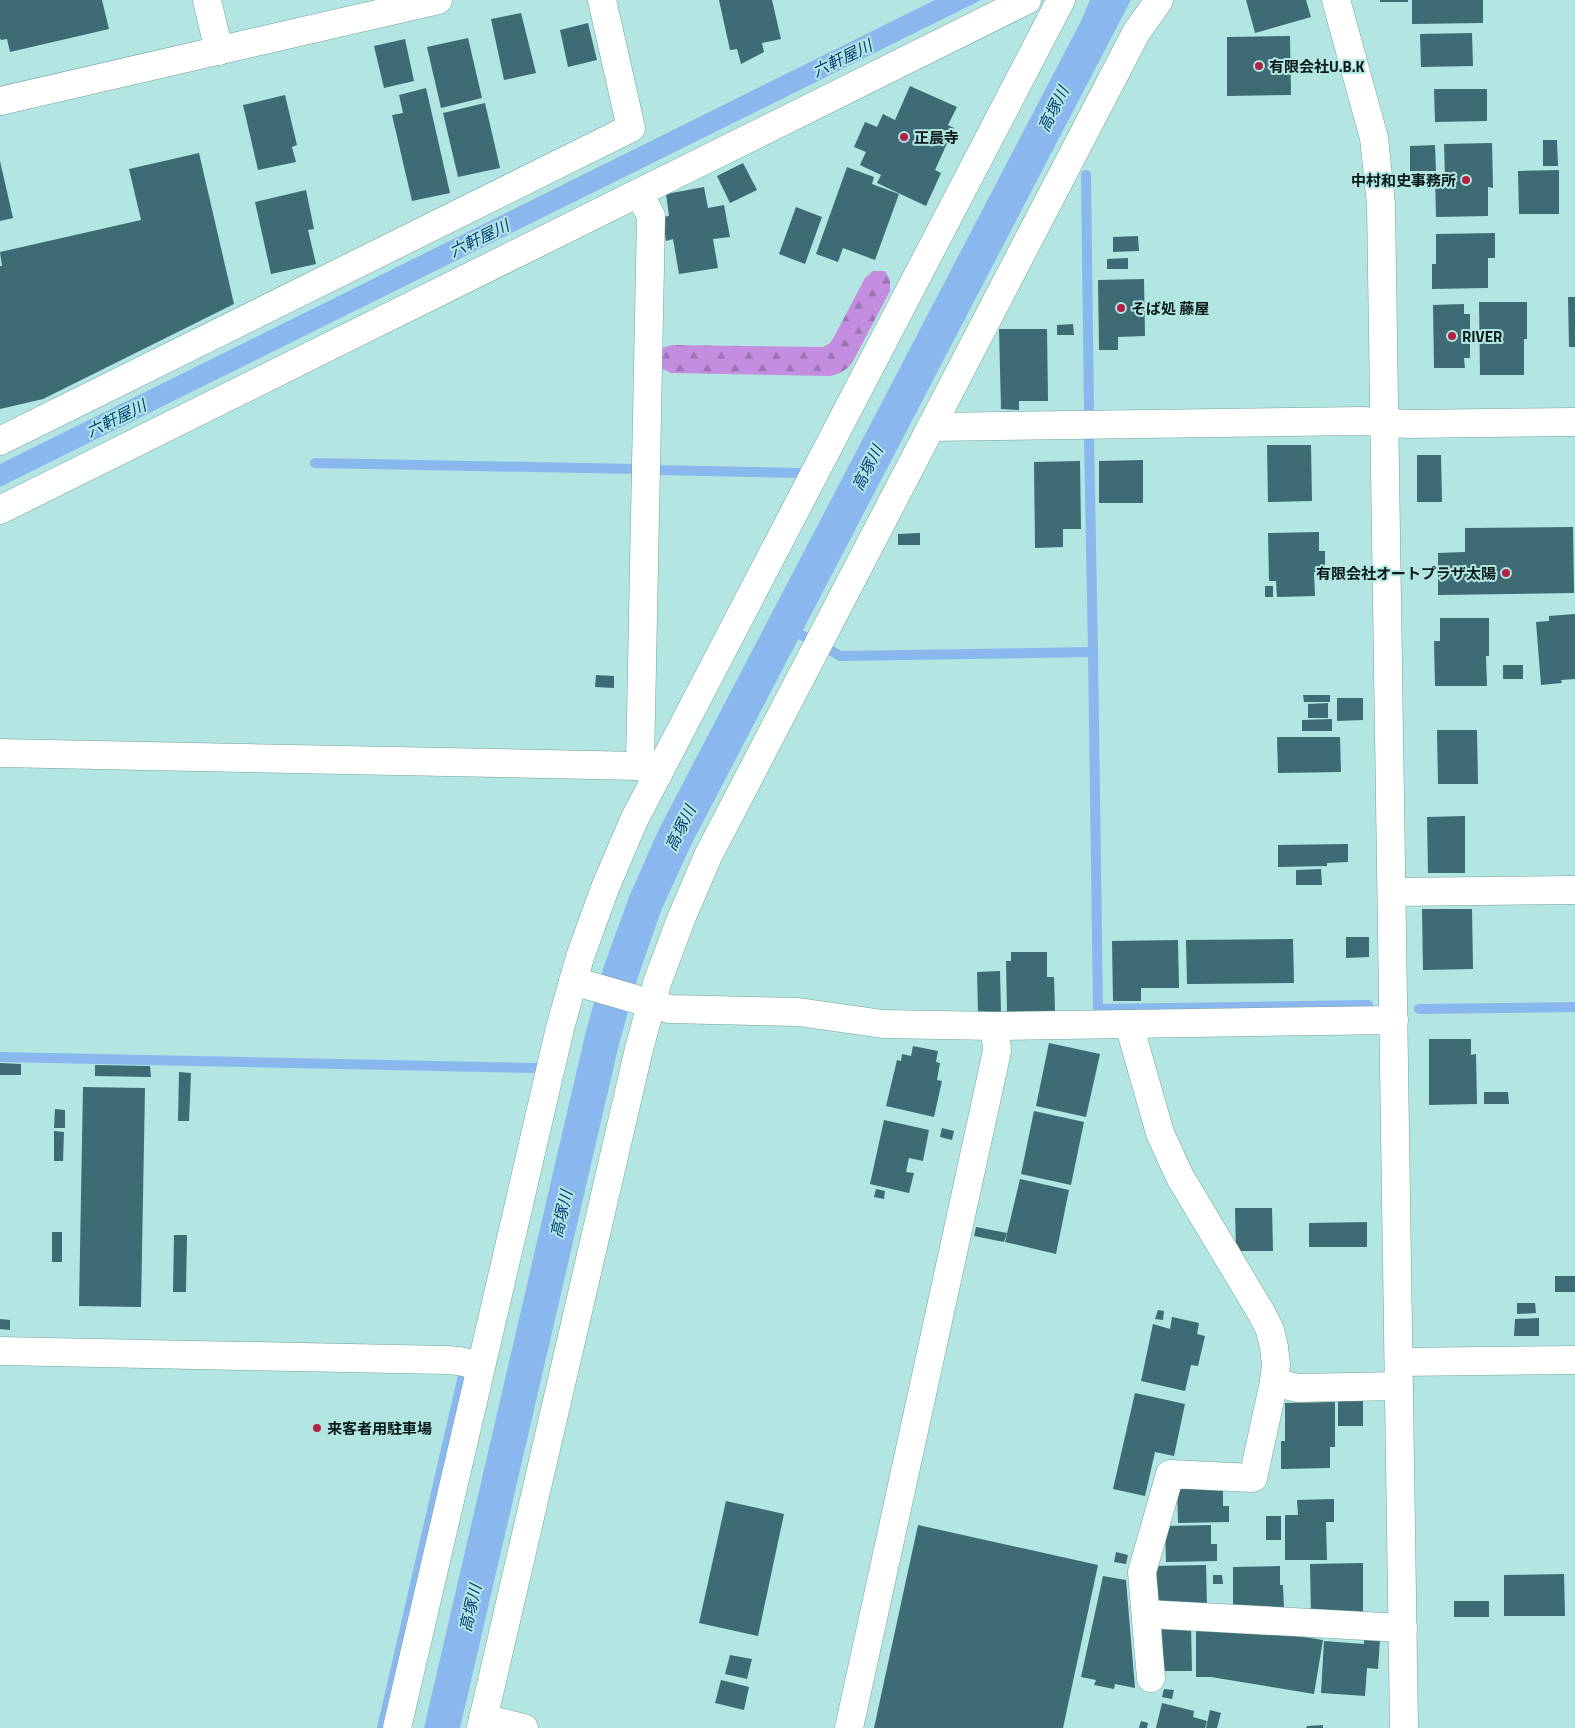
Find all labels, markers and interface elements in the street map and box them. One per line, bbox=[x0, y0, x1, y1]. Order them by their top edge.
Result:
water label: 六軒屋川 bbox=[808, 32, 878, 83]
place label: 有限会社U.B.K bbox=[1269, 55, 1364, 78]
marker: 有限会社U.B.K bbox=[1253, 60, 1265, 72]
water label: 高塚川 bbox=[1031, 80, 1075, 136]
place label: 正晨寺 bbox=[914, 126, 959, 149]
marker: 正晨寺 bbox=[898, 131, 910, 143]
place label: 中村和史事務所 bbox=[1351, 169, 1456, 192]
marker: 中村和史事務所 bbox=[1460, 174, 1472, 186]
water label: 六軒屋川 bbox=[445, 212, 515, 263]
place label: そば処 藤屋 bbox=[1131, 297, 1209, 320]
marker: そば処 藤屋 bbox=[1115, 302, 1127, 314]
place label: RIVER bbox=[1462, 325, 1502, 348]
marker: RIVER bbox=[1446, 330, 1458, 342]
water label: 六軒屋川 bbox=[82, 392, 152, 443]
water label: 高塚川 bbox=[845, 439, 889, 495]
place label: 有限会社オートプラザ太陽 bbox=[1316, 562, 1496, 585]
marker: 有限会社オートプラザ太陽 bbox=[1500, 567, 1512, 579]
water label: 高塚川 bbox=[659, 799, 702, 855]
water label: 高塚川 bbox=[544, 1186, 579, 1240]
place label: 来客者用駐車場 bbox=[327, 1417, 432, 1440]
marker: 来客者用駐車場 bbox=[311, 1422, 323, 1434]
water label: 高塚川 bbox=[453, 1580, 488, 1634]

